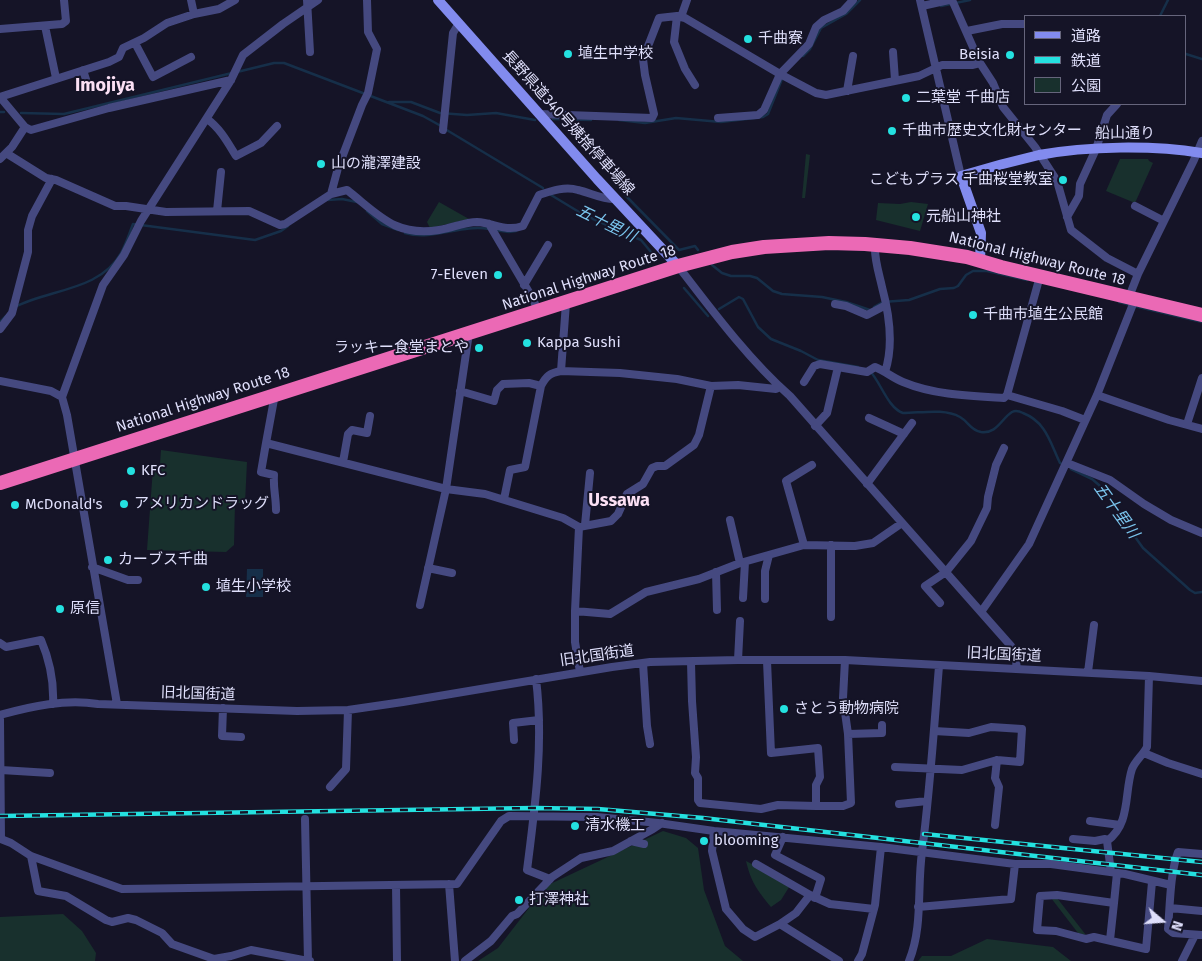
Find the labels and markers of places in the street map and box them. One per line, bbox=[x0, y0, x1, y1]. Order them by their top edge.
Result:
place label: 千曲寮 bbox=[758, 30, 803, 48]
marker: 千曲寮 bbox=[742, 33, 754, 45]
place label: 埴生中学校 bbox=[578, 45, 653, 63]
place label: Beisia bbox=[959, 46, 1000, 64]
marker: 埴生中学校 bbox=[562, 48, 574, 60]
marker: Beisia bbox=[1004, 49, 1016, 61]
place label: 二葉堂 千曲店 bbox=[916, 89, 1010, 107]
marker: 二葉堂 千曲店 bbox=[900, 92, 912, 104]
place label: 千曲市歴史文化財センター bbox=[902, 122, 1082, 140]
marker: 千曲市歴史文化財センター bbox=[886, 125, 898, 137]
place label: 山の瀧澤建設 bbox=[331, 155, 421, 173]
marker: 山の瀧澤建設 bbox=[315, 158, 327, 170]
place label: こどもプラス 千曲桜堂教室 bbox=[869, 171, 1053, 189]
marker: こどもプラス 千曲桜堂教室 bbox=[1057, 174, 1069, 186]
place label: 元船山神社 bbox=[926, 208, 1001, 226]
marker: 元船山神社 bbox=[910, 211, 922, 223]
place label: 7-Eleven bbox=[431, 266, 488, 284]
marker: 7-Eleven bbox=[492, 269, 504, 281]
place label: 千曲市埴生公民館 bbox=[983, 306, 1103, 324]
marker: 千曲市埴生公民館 bbox=[967, 309, 979, 321]
place label: Kappa Sushi bbox=[537, 334, 621, 352]
marker: Kappa Sushi bbox=[521, 337, 533, 349]
place label: ラッキー食堂まとや bbox=[334, 339, 469, 357]
marker: ラッキー食堂まとや bbox=[473, 342, 485, 354]
place label: KFC bbox=[141, 462, 165, 480]
marker: KFC bbox=[125, 465, 137, 477]
place label: アメリカンドラッグ bbox=[134, 495, 269, 513]
place label: McDonald's bbox=[25, 496, 102, 514]
marker: アメリカンドラッグ bbox=[118, 498, 130, 510]
marker: McDonald's bbox=[9, 499, 21, 511]
place label: カーブス千曲 bbox=[118, 551, 208, 569]
marker: カーブス千曲 bbox=[102, 554, 114, 566]
place label: 埴生小学校 bbox=[216, 578, 291, 596]
marker: 埴生小学校 bbox=[200, 581, 212, 593]
place label: 原信 bbox=[70, 600, 100, 618]
marker: 原信 bbox=[54, 603, 66, 615]
place label: さとう動物病院 bbox=[794, 700, 899, 718]
marker: さとう動物病院 bbox=[778, 703, 790, 715]
place label: 清水機工 bbox=[585, 817, 645, 835]
marker: 清水機工 bbox=[569, 820, 581, 832]
place label: blooming bbox=[714, 832, 778, 850]
marker: blooming bbox=[698, 835, 710, 847]
place label: 打澤神社 bbox=[529, 891, 589, 909]
marker: 打澤神社 bbox=[513, 894, 525, 906]

